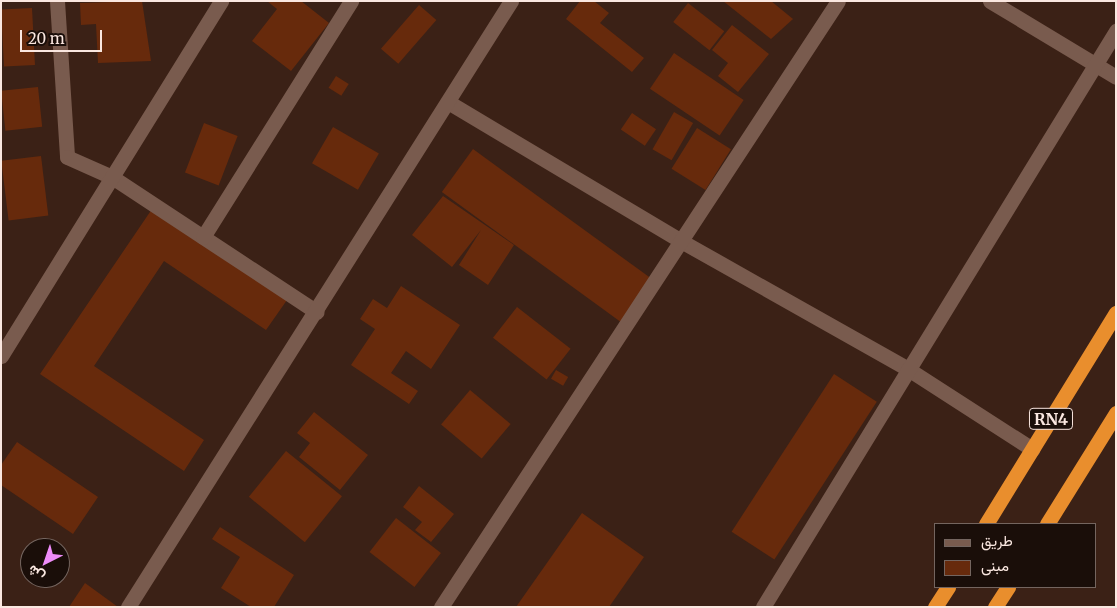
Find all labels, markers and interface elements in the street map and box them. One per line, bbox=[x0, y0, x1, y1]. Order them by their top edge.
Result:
scale bar bbox=[22, 20, 105, 52]
text: 20 m bbox=[28, 29, 65, 48]
road number: RN4 bbox=[1028, 406, 1074, 432]
legend bbox=[934, 523, 1097, 588]
text: طريق bbox=[981, 531, 1013, 550]
north arrow bbox=[20, 538, 70, 588]
text: مبنى bbox=[981, 556, 1009, 575]
text: ش bbox=[24, 561, 48, 586]

